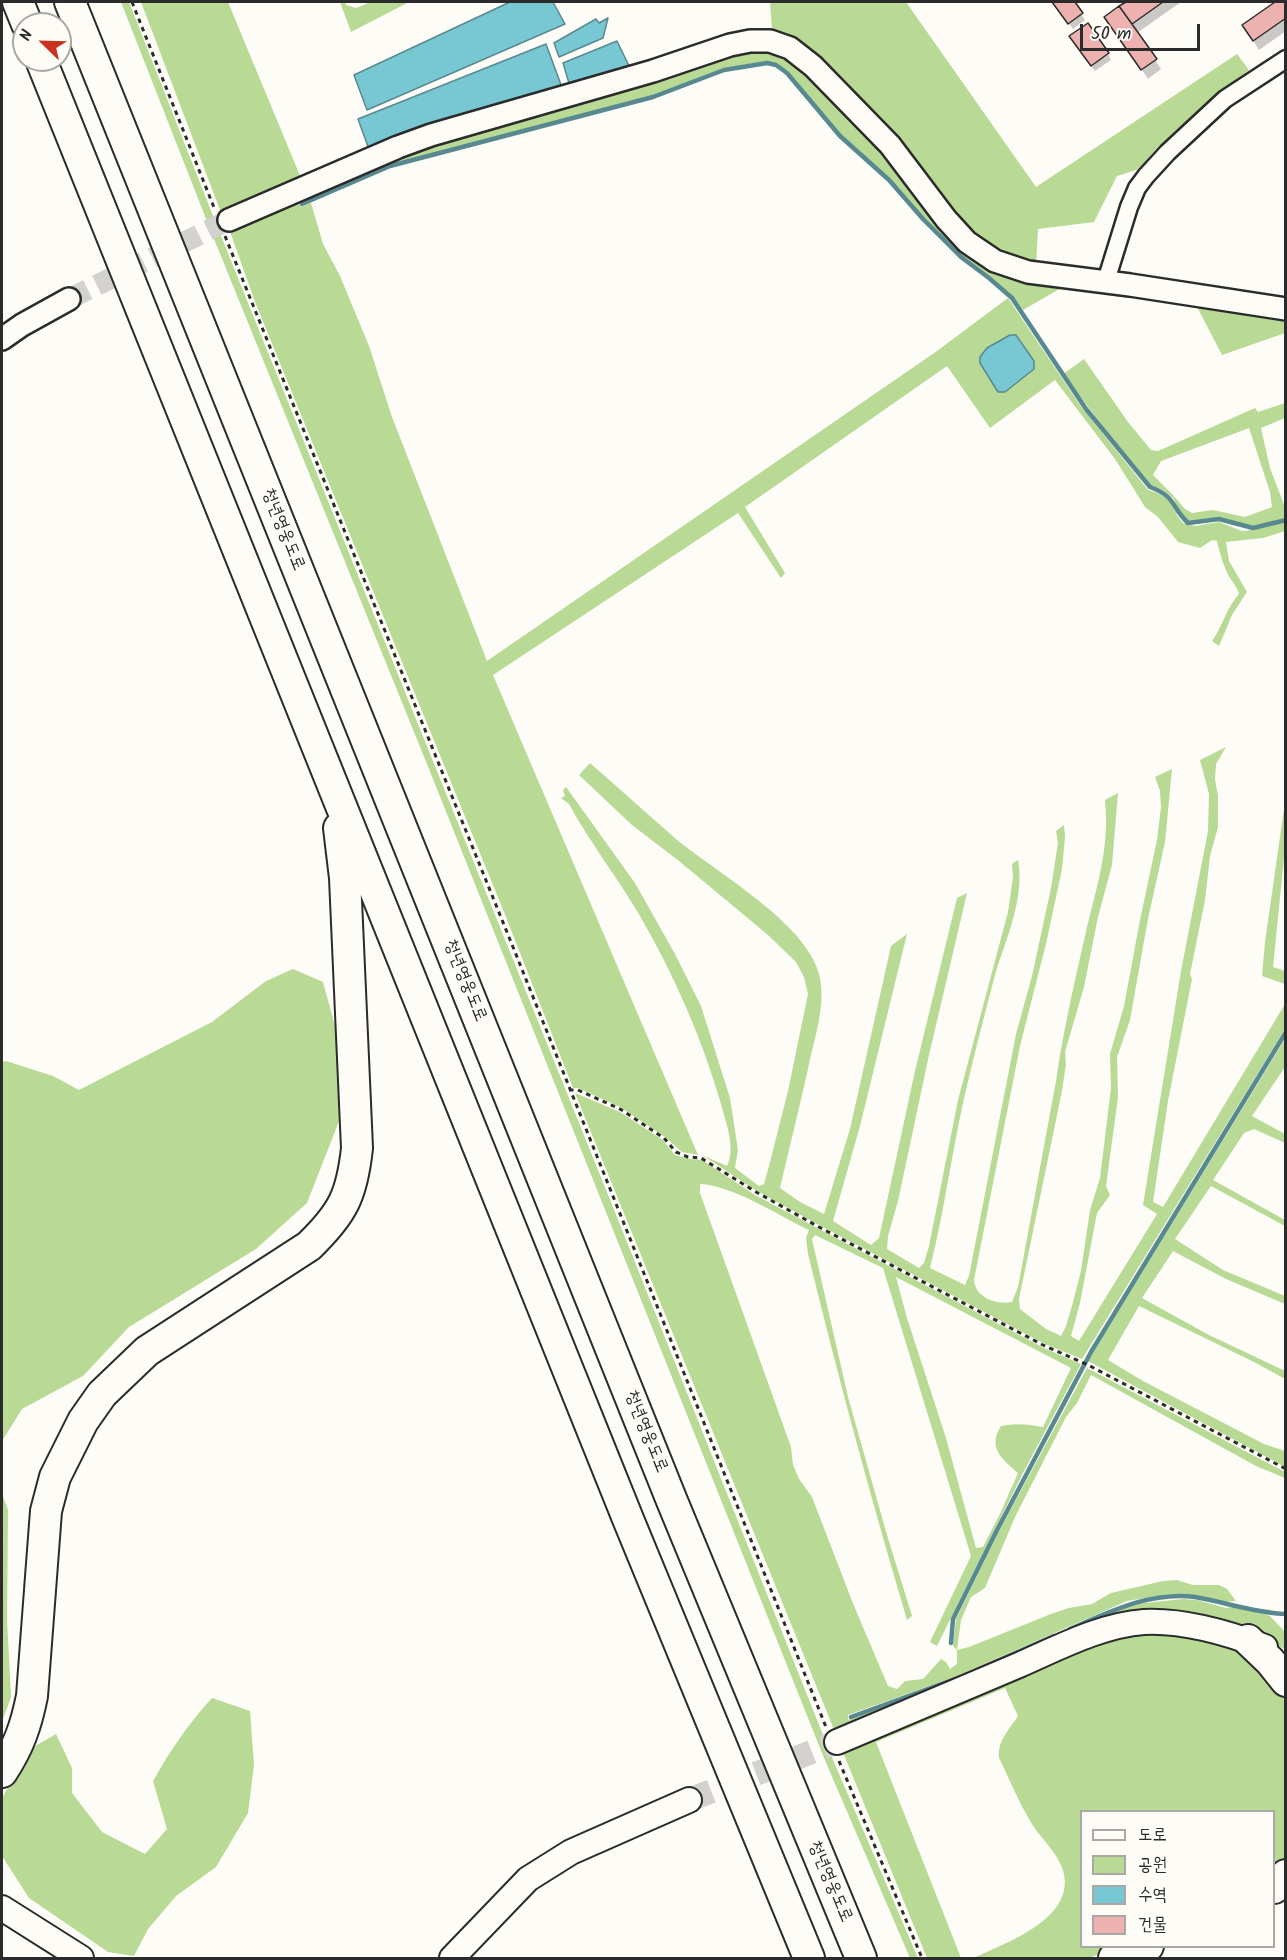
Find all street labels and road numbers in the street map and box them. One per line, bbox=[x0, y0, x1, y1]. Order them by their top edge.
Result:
street label: 청년영웅도로 bbox=[256, 486, 308, 574]
street label: 청년영웅도로 bbox=[438, 937, 490, 1025]
street label: 청년영웅도로 bbox=[619, 1388, 671, 1476]
street label: 청년영웅도로 bbox=[802, 1838, 856, 1926]

